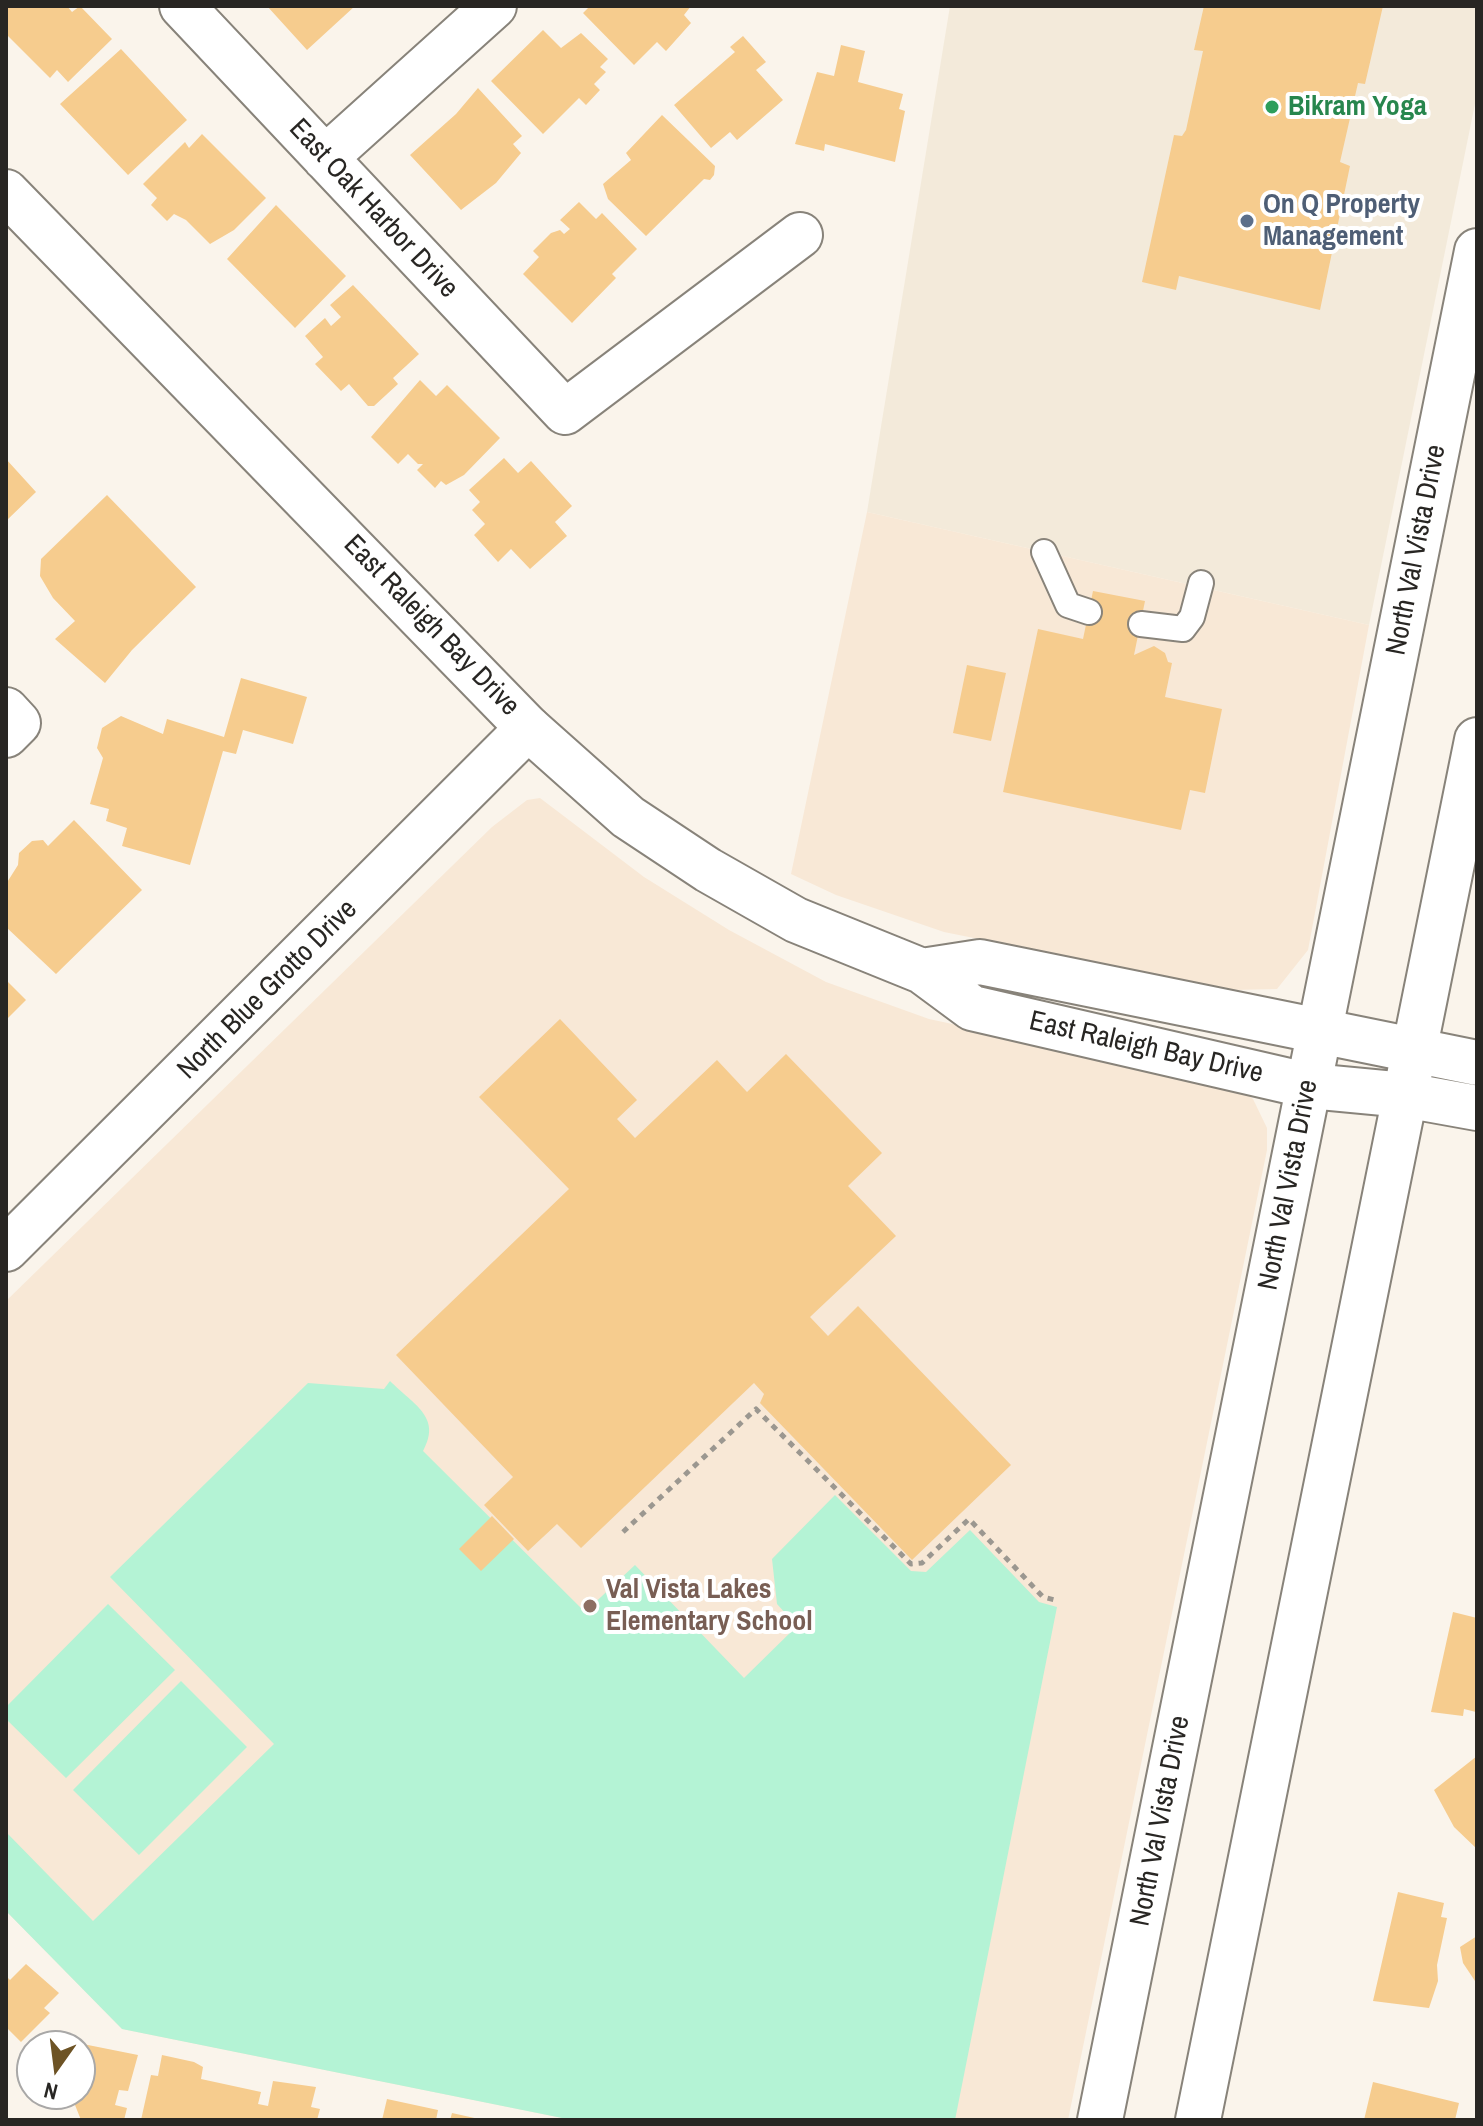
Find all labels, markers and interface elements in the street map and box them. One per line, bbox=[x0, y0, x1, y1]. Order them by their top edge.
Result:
place label: Bikram Yoga bbox=[1288, 90, 1427, 124]
marker: Bikram Yoga bbox=[1263, 98, 1281, 116]
street label: East Oak Harbor Drive bbox=[282, 113, 464, 305]
place label: On Q Property Management bbox=[1263, 188, 1420, 254]
marker: On Q Property Management bbox=[1238, 212, 1256, 230]
street label: North Val Vista Drive bbox=[1380, 442, 1454, 658]
street label: East Raleigh Bay Drive bbox=[336, 528, 526, 724]
street label: North Blue Grotto Drive bbox=[171, 893, 365, 1087]
street label: East Raleigh Bay Drive bbox=[1026, 1005, 1266, 1091]
street label: North Val Vista Drive bbox=[1252, 1077, 1326, 1293]
place label: Val Vista Lakes Elementary School bbox=[606, 1573, 813, 1639]
marker: Val Vista Lakes Elementary School bbox=[581, 1597, 599, 1615]
street label: North Val Vista Drive bbox=[1124, 1713, 1198, 1929]
north arrow bbox=[16, 2030, 96, 2110]
text: N bbox=[41, 2075, 61, 2107]

